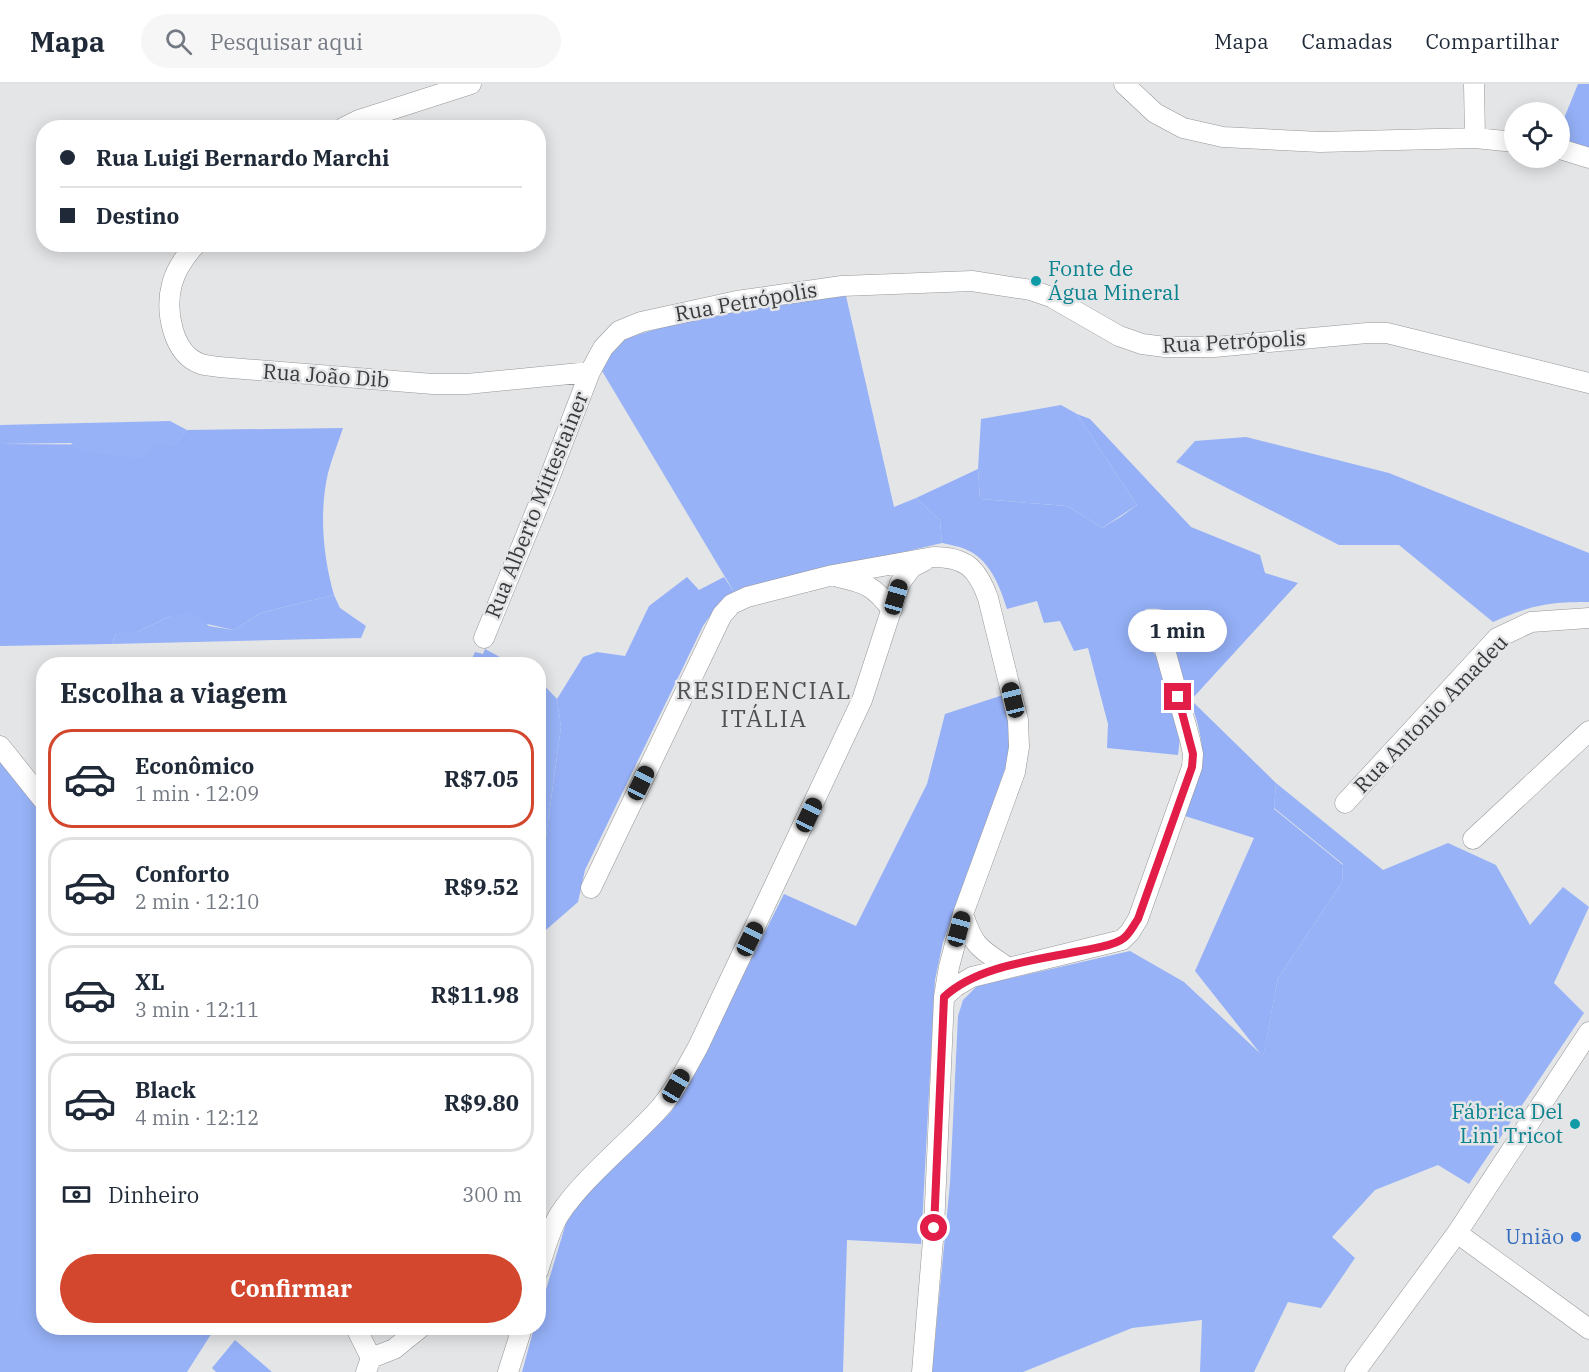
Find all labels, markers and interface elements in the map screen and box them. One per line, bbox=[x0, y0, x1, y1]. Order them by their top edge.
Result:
search box bbox=[141, 14, 561, 68]
text: Mapa bbox=[30, 23, 105, 60]
icon: search bbox=[162, 25, 195, 58]
text: Pesquisar aqui bbox=[210, 27, 363, 56]
text: Mapa bbox=[1214, 27, 1269, 55]
text: Camadas bbox=[1302, 27, 1392, 55]
text: Compartilhar bbox=[1425, 27, 1559, 55]
map controls bbox=[1504, 102, 1570, 168]
button: locate bbox=[1504, 102, 1570, 168]
text: Rua Luigi Bernardo Marchi bbox=[96, 143, 389, 172]
text: Destino bbox=[96, 201, 179, 230]
place label: Fonte de Água Mineral bbox=[1048, 254, 1180, 306]
marker: Fonte de Água Mineral bbox=[1029, 274, 1043, 288]
street label: Rua Petrópolis bbox=[673, 275, 819, 327]
street label: Rua Petrópolis bbox=[1161, 323, 1307, 359]
street label: Rua João Dib bbox=[262, 357, 390, 393]
street label: Rua Alberto Mittestainer bbox=[478, 387, 595, 622]
car bbox=[882, 577, 910, 617]
callout: 1 min bbox=[1128, 610, 1228, 652]
text: 1 min bbox=[1150, 617, 1206, 644]
street label: Rua Antonio Amadeu bbox=[1347, 628, 1513, 799]
district label: RESIDENCIAL ITÁLIA bbox=[676, 674, 852, 734]
text: Escolha a viagem bbox=[60, 675, 287, 710]
car bbox=[1000, 680, 1026, 720]
route end bbox=[1164, 683, 1191, 710]
text: Econômico bbox=[135, 751, 254, 780]
icon: car bbox=[63, 752, 117, 806]
car bbox=[625, 763, 657, 803]
text: R$7.05 bbox=[444, 764, 519, 793]
text: 1 min · 12:09 bbox=[135, 780, 259, 807]
car bbox=[793, 795, 825, 835]
text: Conforto bbox=[135, 859, 230, 888]
icon: car bbox=[63, 860, 117, 914]
text: R$9.52 bbox=[444, 872, 519, 901]
text: 2 min · 12:10 bbox=[135, 888, 259, 915]
car bbox=[946, 909, 972, 949]
car bbox=[734, 919, 766, 959]
text: XL bbox=[135, 967, 165, 996]
icon: car bbox=[63, 968, 117, 1022]
text: R$11.98 bbox=[431, 980, 519, 1009]
text: 3 min · 12:11 bbox=[135, 996, 259, 1023]
car bbox=[659, 1066, 693, 1106]
text: Black bbox=[135, 1075, 196, 1104]
icon: car bbox=[63, 1076, 117, 1130]
text: R$9.80 bbox=[444, 1088, 519, 1117]
place label: Fábrica Del Lini Tricot bbox=[1451, 1097, 1563, 1149]
text: 4 min · 12:12 bbox=[135, 1104, 259, 1131]
marker: Fábrica Del Lini Tricot bbox=[1568, 1117, 1582, 1131]
icon: cash bbox=[60, 1178, 93, 1211]
text: Dinheiro bbox=[108, 1180, 199, 1209]
text: 300 m bbox=[462, 1181, 522, 1208]
route start bbox=[920, 1214, 947, 1241]
place label: União bbox=[1505, 1222, 1564, 1250]
marker: União bbox=[1569, 1230, 1583, 1244]
button: Confirmar bbox=[60, 1254, 522, 1323]

